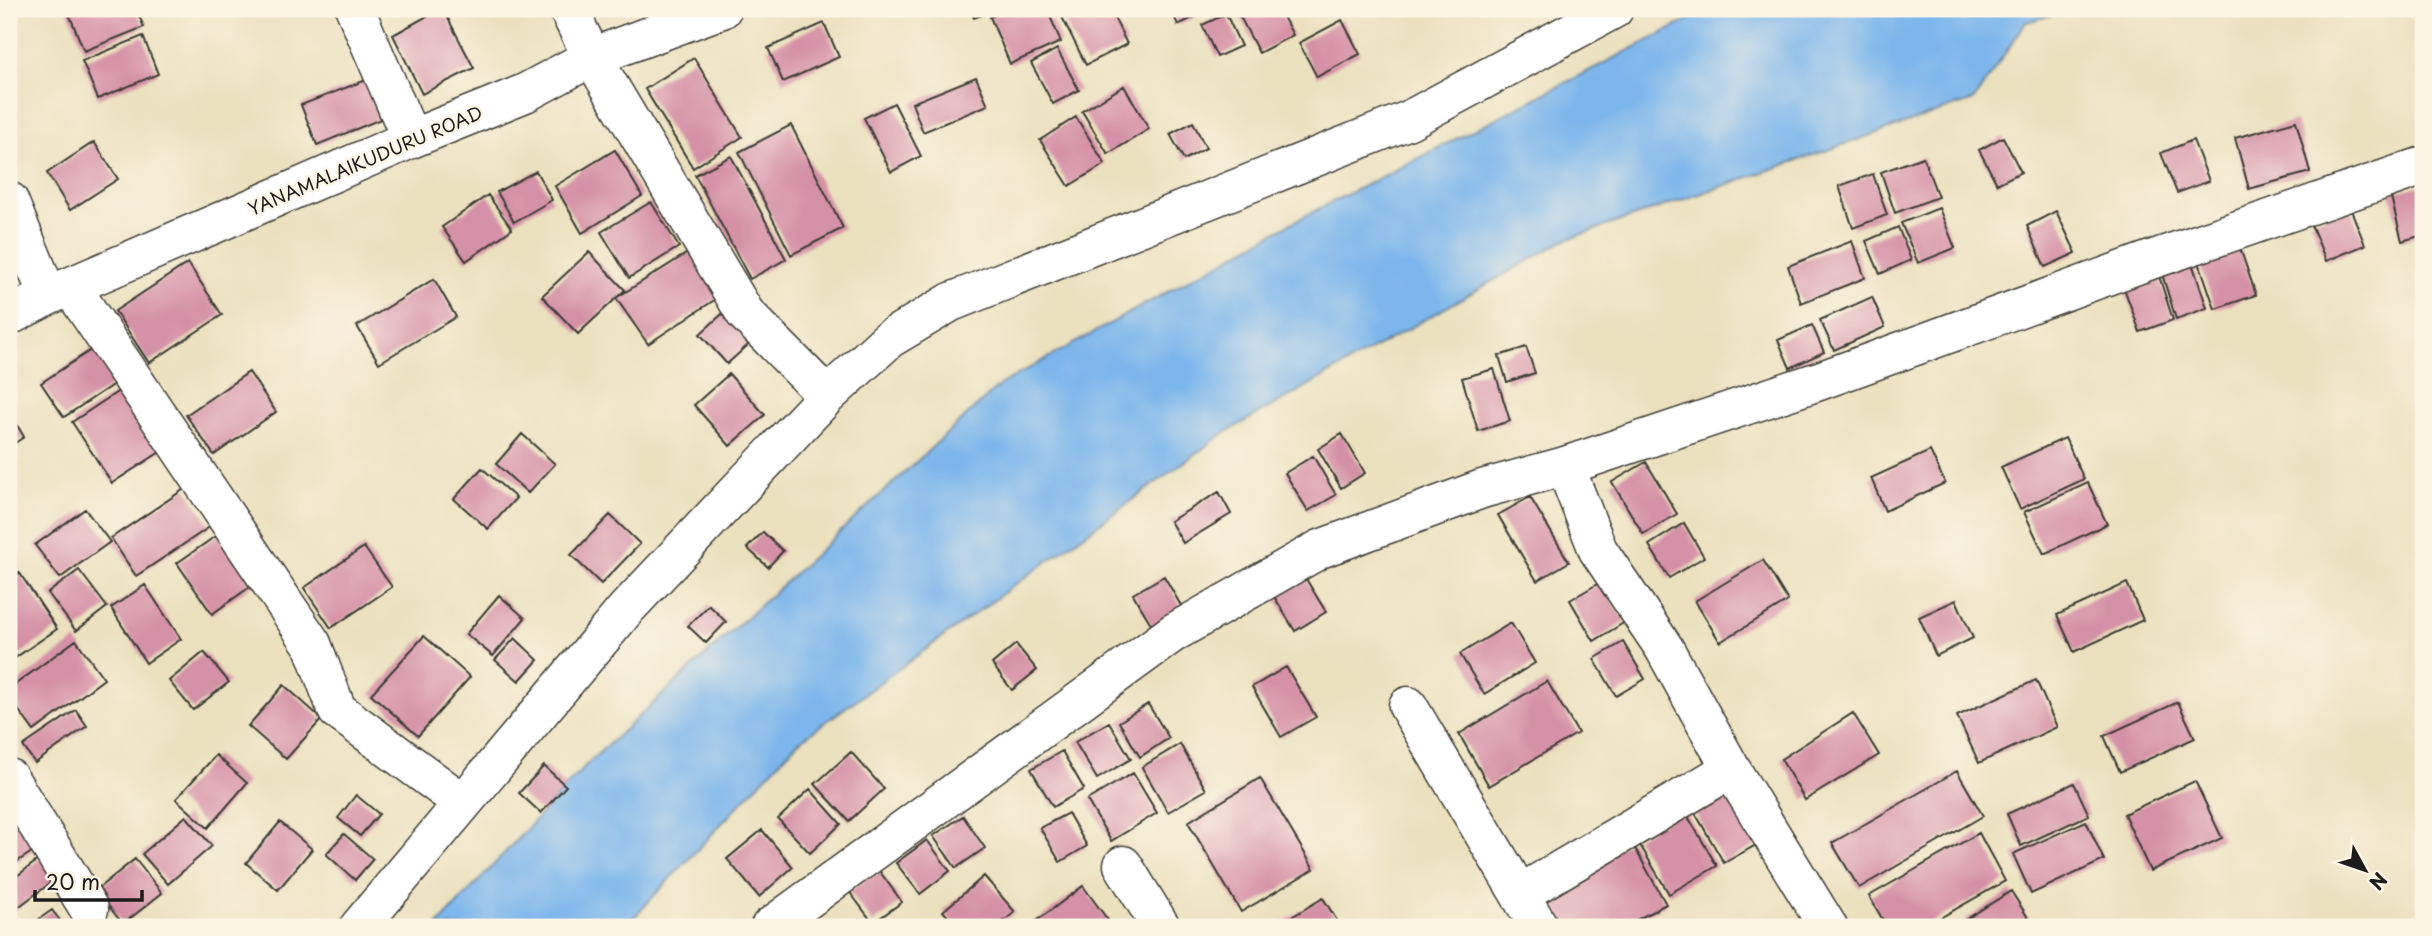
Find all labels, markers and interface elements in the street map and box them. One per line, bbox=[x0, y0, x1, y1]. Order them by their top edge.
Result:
street label: YANAMALAIKUDURU ROAD bbox=[244, 98, 486, 222]
north arrow bbox=[2330, 834, 2400, 904]
scale bar bbox=[35, 859, 142, 903]
text: 20 m bbox=[46, 865, 100, 897]
text: N bbox=[2363, 867, 2394, 896]

